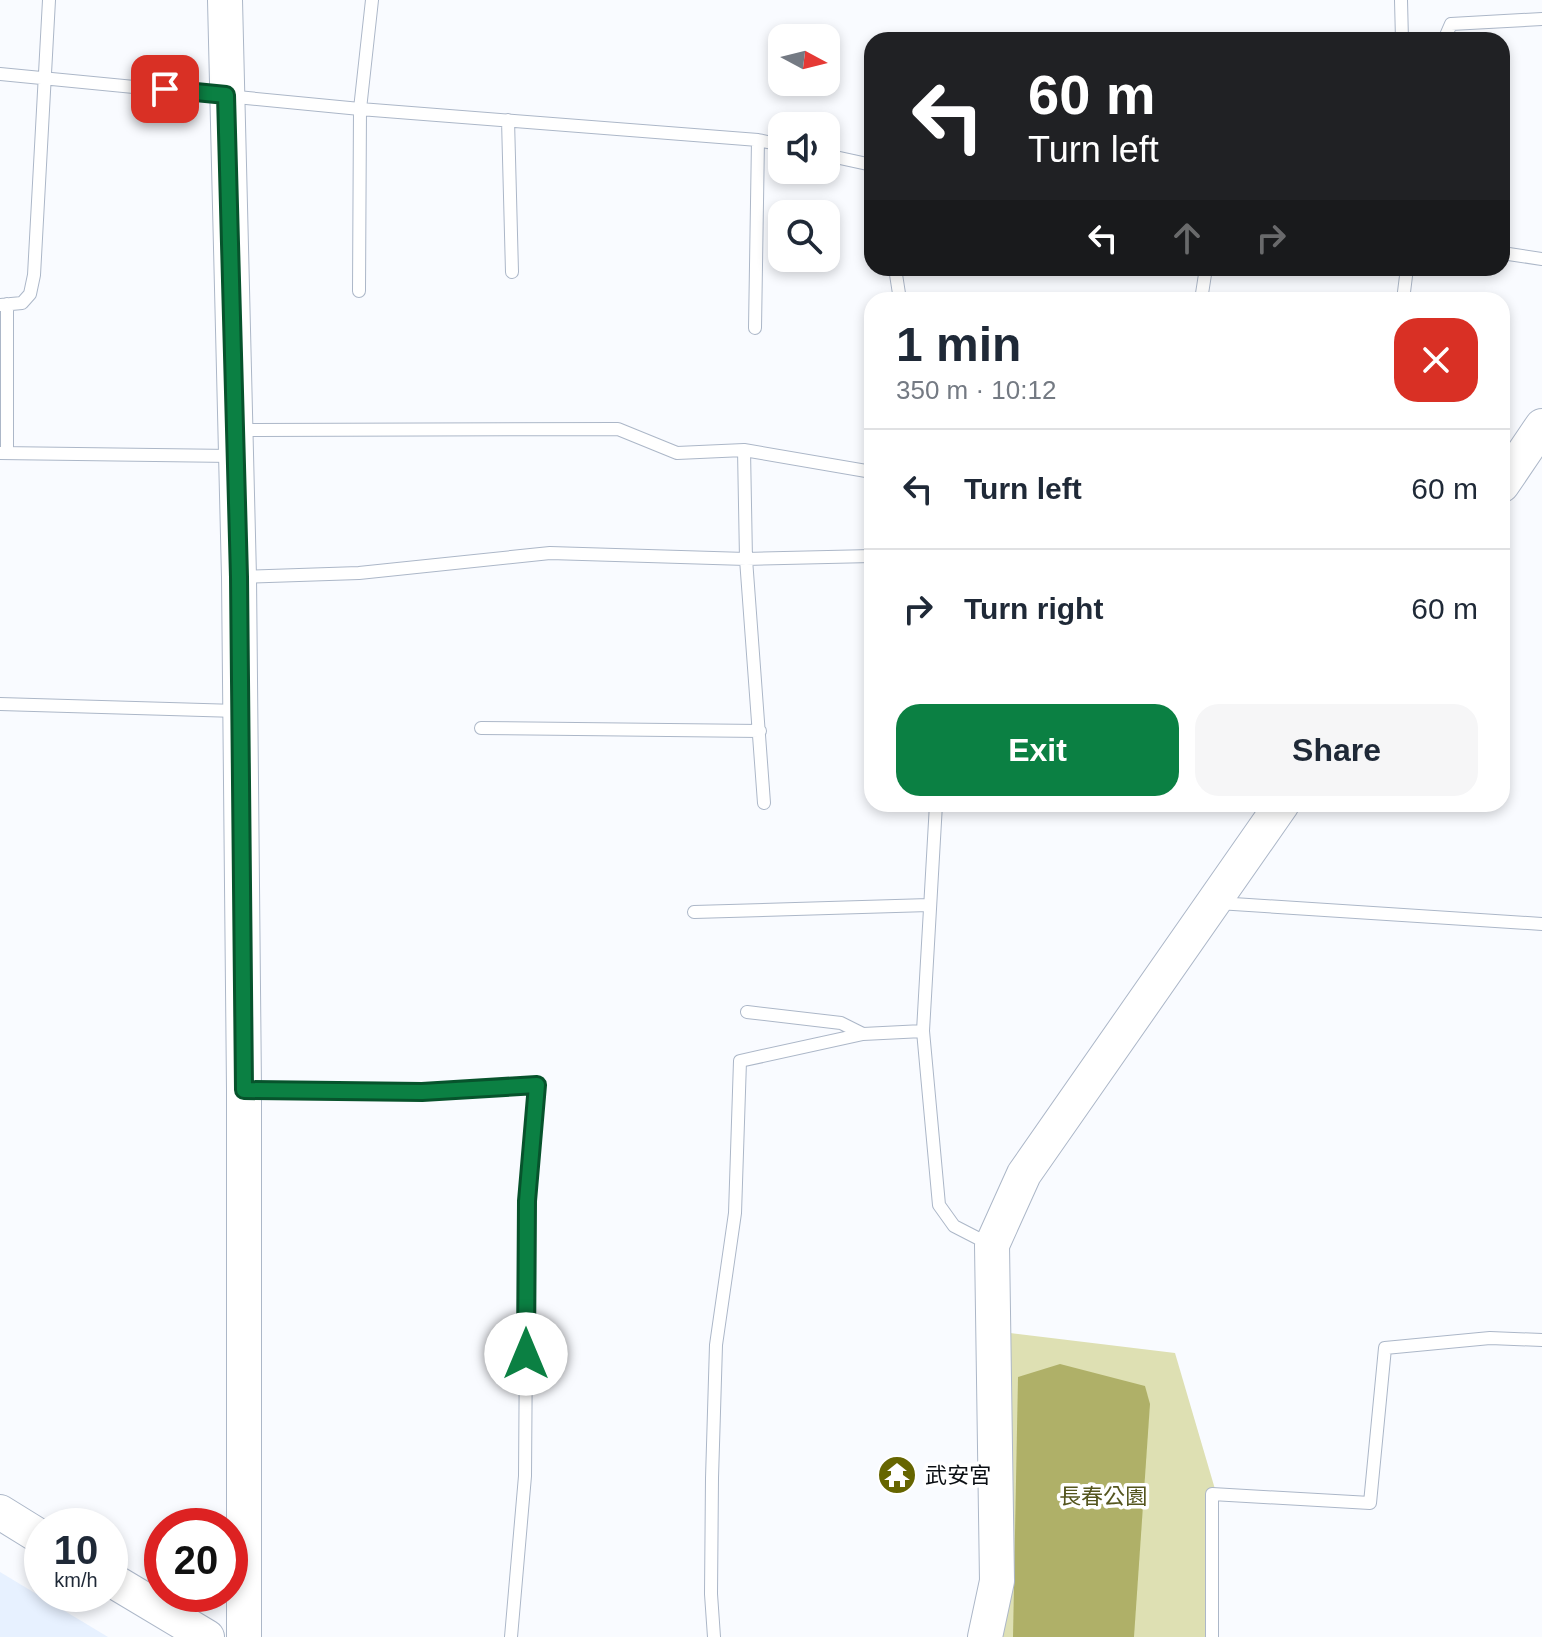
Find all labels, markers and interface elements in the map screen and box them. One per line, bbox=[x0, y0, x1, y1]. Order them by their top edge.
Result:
north arrow bbox=[768, 24, 840, 96]
map controls bbox=[768, 24, 840, 272]
pin bbox=[131, 55, 199, 123]
text: 60 m bbox=[1028, 63, 1156, 126]
icon: left bbox=[896, 64, 1000, 168]
icon: arrive bbox=[143, 67, 187, 111]
button: sound bbox=[768, 112, 840, 184]
text: Turn left bbox=[1028, 129, 1159, 170]
button: search bbox=[768, 200, 840, 272]
icon: left bbox=[1081, 216, 1125, 260]
icon: ahead bbox=[1165, 216, 1209, 260]
icon: right bbox=[1249, 216, 1293, 260]
text: 1 min bbox=[896, 318, 1021, 371]
button: close bbox=[1394, 318, 1478, 402]
text: 350 m · 10:12 bbox=[896, 375, 1056, 405]
icon: left bbox=[896, 467, 940, 511]
text: Turn left bbox=[964, 472, 1082, 505]
text: 60 m bbox=[1411, 472, 1478, 505]
icon: right bbox=[896, 587, 940, 631]
text: Turn right bbox=[964, 592, 1103, 625]
text: 60 m bbox=[1411, 592, 1478, 625]
button: Exit bbox=[896, 704, 1179, 796]
button: Share bbox=[1195, 704, 1478, 796]
position arrow bbox=[484, 1312, 568, 1396]
temple icon: 武安宮 bbox=[876, 1454, 918, 1496]
place label: 武安宮 bbox=[925, 1463, 991, 1488]
park label: 長春公園 bbox=[1059, 1484, 1147, 1509]
speed limit sign: 20 bbox=[144, 1508, 248, 1612]
text: 10 bbox=[54, 1528, 98, 1572]
text: km/h bbox=[54, 1569, 98, 1591]

